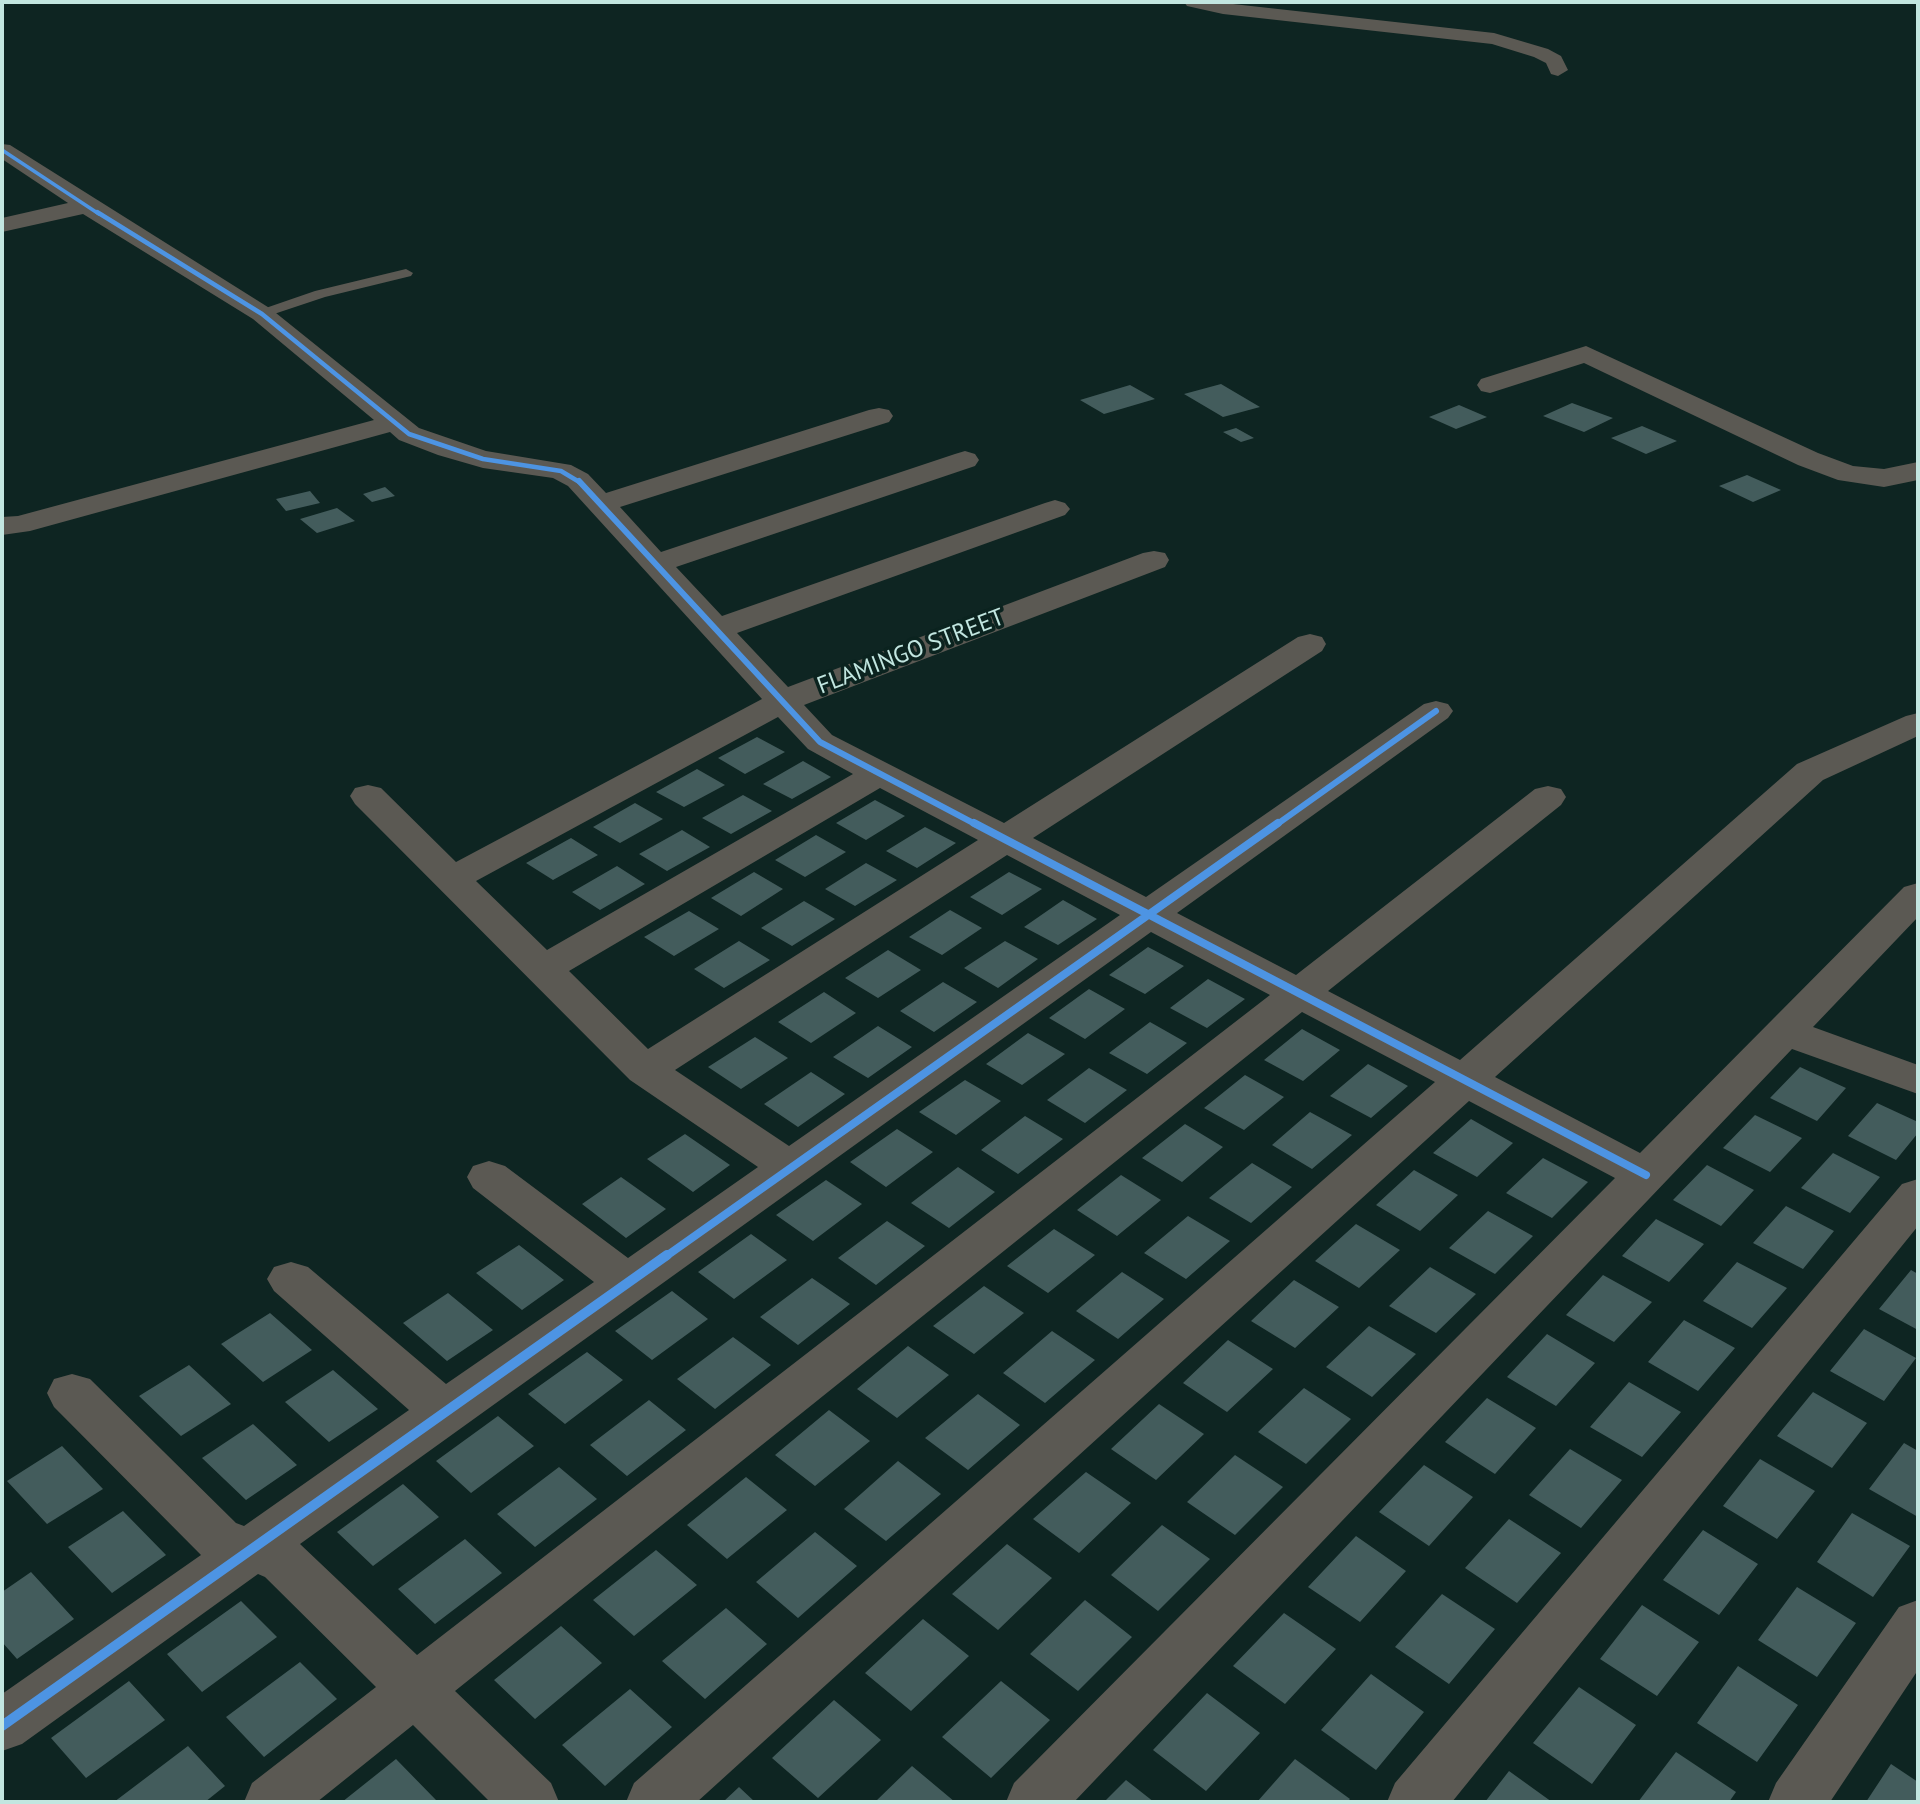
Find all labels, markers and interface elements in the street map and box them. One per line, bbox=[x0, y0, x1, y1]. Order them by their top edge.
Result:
street label: FLAMINGO STREET bbox=[813, 603, 1009, 701]

